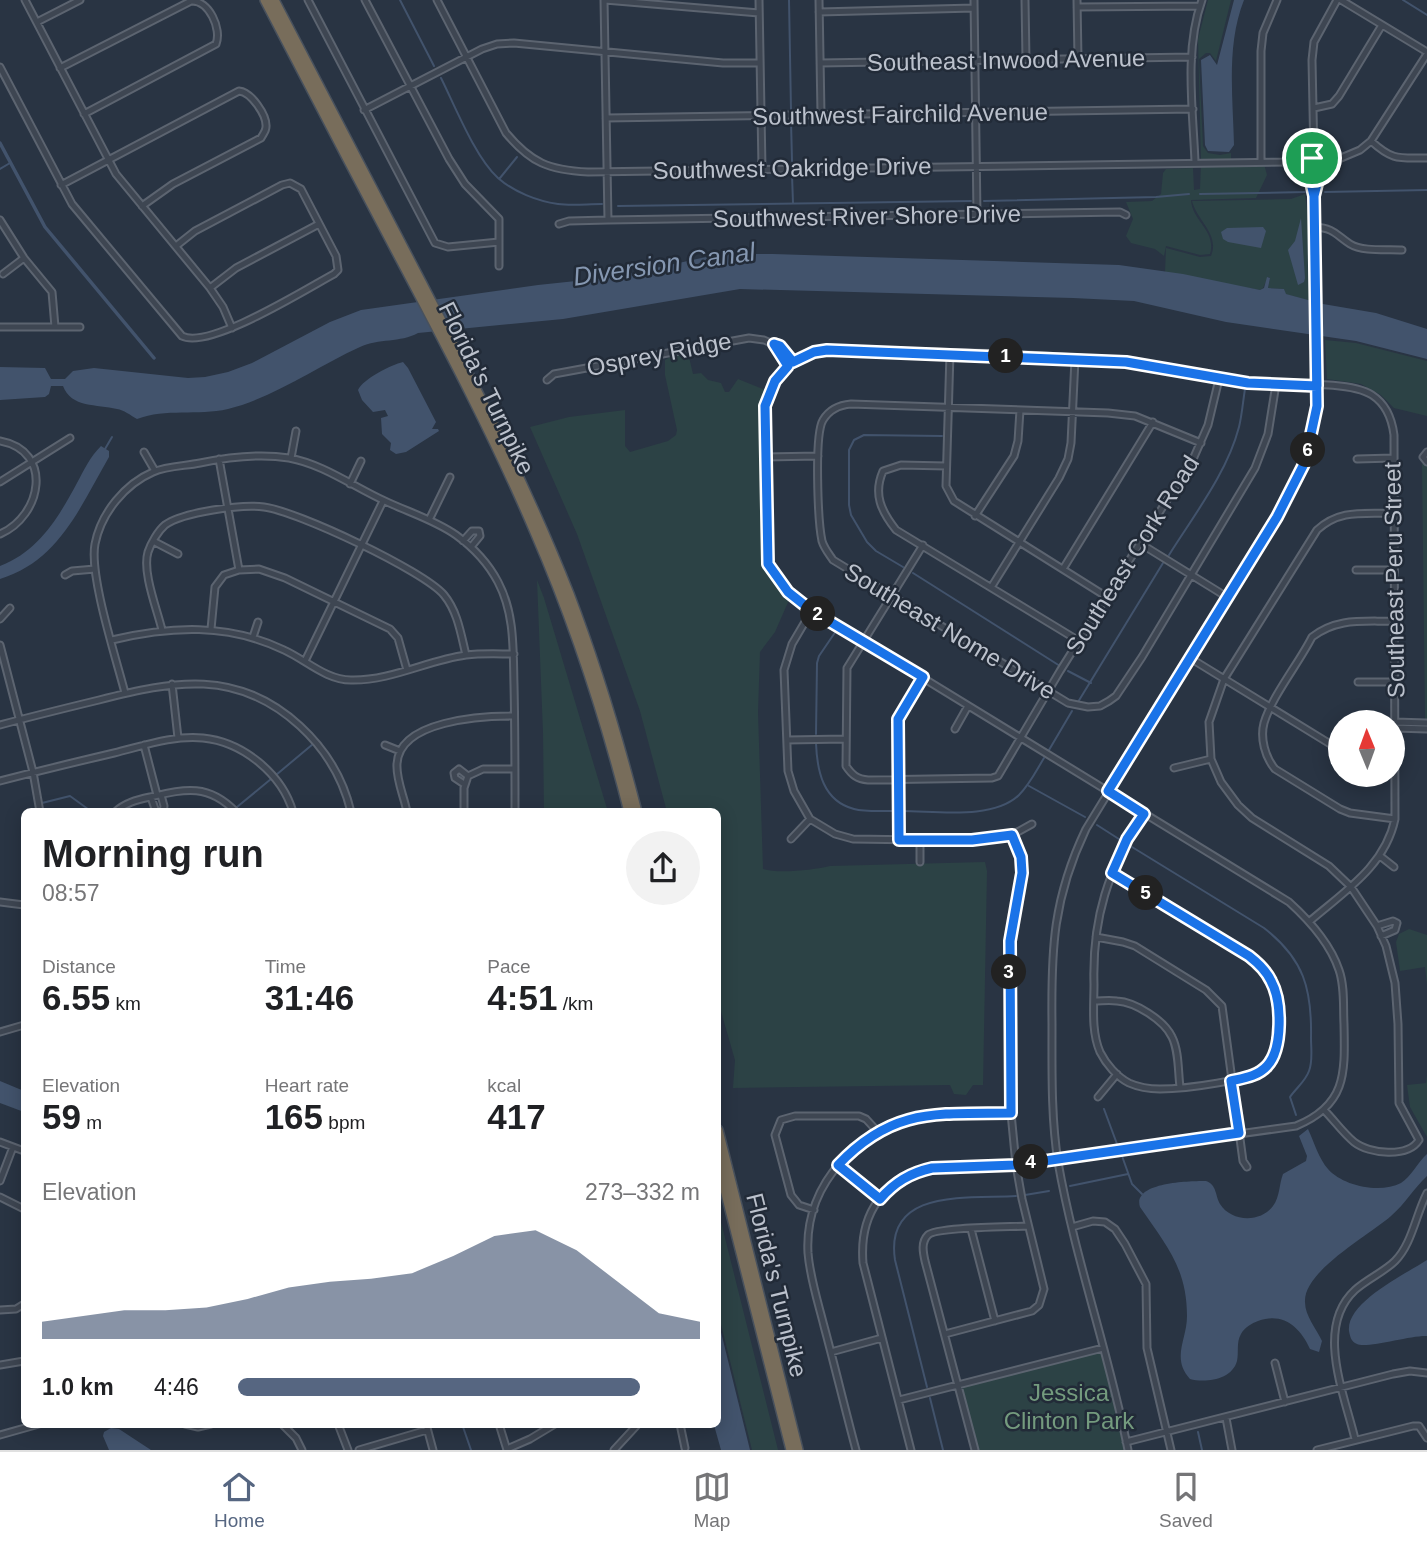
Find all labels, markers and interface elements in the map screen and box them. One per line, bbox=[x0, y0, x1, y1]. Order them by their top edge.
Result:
street label: Southeast Inwood Avenue bbox=[867, 44, 1145, 76]
street label: Southwest Fairchild Avenue bbox=[752, 98, 1048, 130]
pin bbox=[1282, 128, 1342, 188]
icon: arrive bbox=[1293, 139, 1331, 177]
street label: Southwest Oakridge Drive bbox=[652, 152, 932, 184]
street label: Southwest River Shore Drive bbox=[713, 200, 1021, 232]
water label: Diversion Canal bbox=[571, 236, 758, 292]
street label: Florida's Turnpike bbox=[434, 297, 540, 479]
street label: Osprey Ridge bbox=[584, 327, 734, 381]
pin: 1 bbox=[988, 338, 1024, 374]
text: 1 bbox=[1000, 345, 1011, 366]
pin: 6 bbox=[1290, 433, 1326, 468]
text: 6 bbox=[1302, 439, 1313, 460]
street label: Southeast Cork Road bbox=[1060, 451, 1204, 659]
street label: Southeast Peru Street bbox=[1378, 461, 1410, 698]
street label: Southeast Nome Drive bbox=[840, 557, 1060, 705]
pin: 2 bbox=[800, 596, 836, 632]
text: 2 bbox=[812, 603, 823, 624]
north arrow bbox=[1328, 710, 1405, 788]
map controls bbox=[1328, 710, 1405, 787]
button: share bbox=[626, 831, 700, 905]
text: Morning run bbox=[42, 833, 264, 875]
pin: 5 bbox=[1128, 876, 1164, 910]
text: 08:57 bbox=[42, 880, 100, 906]
text: 5 bbox=[1140, 882, 1151, 903]
pin: 3 bbox=[992, 954, 1026, 990]
text: Distance bbox=[42, 956, 116, 977]
text: Time bbox=[265, 956, 306, 977]
text: Pace bbox=[487, 956, 531, 977]
text: 3 bbox=[1003, 961, 1014, 982]
text: 6.55 bbox=[42, 978, 110, 1017]
text: 31:46 bbox=[265, 978, 354, 1017]
text: 4:51 bbox=[487, 978, 557, 1017]
text: km bbox=[110, 993, 141, 1014]
text: /km bbox=[557, 993, 593, 1014]
text: Elevation bbox=[42, 1075, 120, 1096]
text: Heart rate bbox=[265, 1075, 349, 1096]
text: kcal bbox=[487, 1075, 521, 1096]
text: 59 bbox=[42, 1097, 81, 1136]
text: 165 bbox=[265, 1097, 323, 1136]
text: 417 bbox=[487, 1097, 546, 1136]
text: m bbox=[81, 1112, 102, 1133]
text: bpm bbox=[323, 1112, 365, 1133]
pin: 4 bbox=[1014, 1144, 1048, 1180]
text: 4 bbox=[1025, 1151, 1036, 1172]
text: Elevation bbox=[42, 1179, 137, 1205]
text: 273–332 m bbox=[585, 1179, 700, 1205]
street label: Florida's Turnpike bbox=[741, 1190, 813, 1380]
text: 1.0 km bbox=[42, 1374, 114, 1400]
text: 4:46 bbox=[154, 1374, 199, 1400]
park label: Jessica Clinton Park bbox=[1004, 1379, 1135, 1434]
tab: Home bbox=[214, 1468, 265, 1532]
tab: Map bbox=[693, 1468, 731, 1532]
tab: Saved bbox=[1159, 1468, 1213, 1532]

